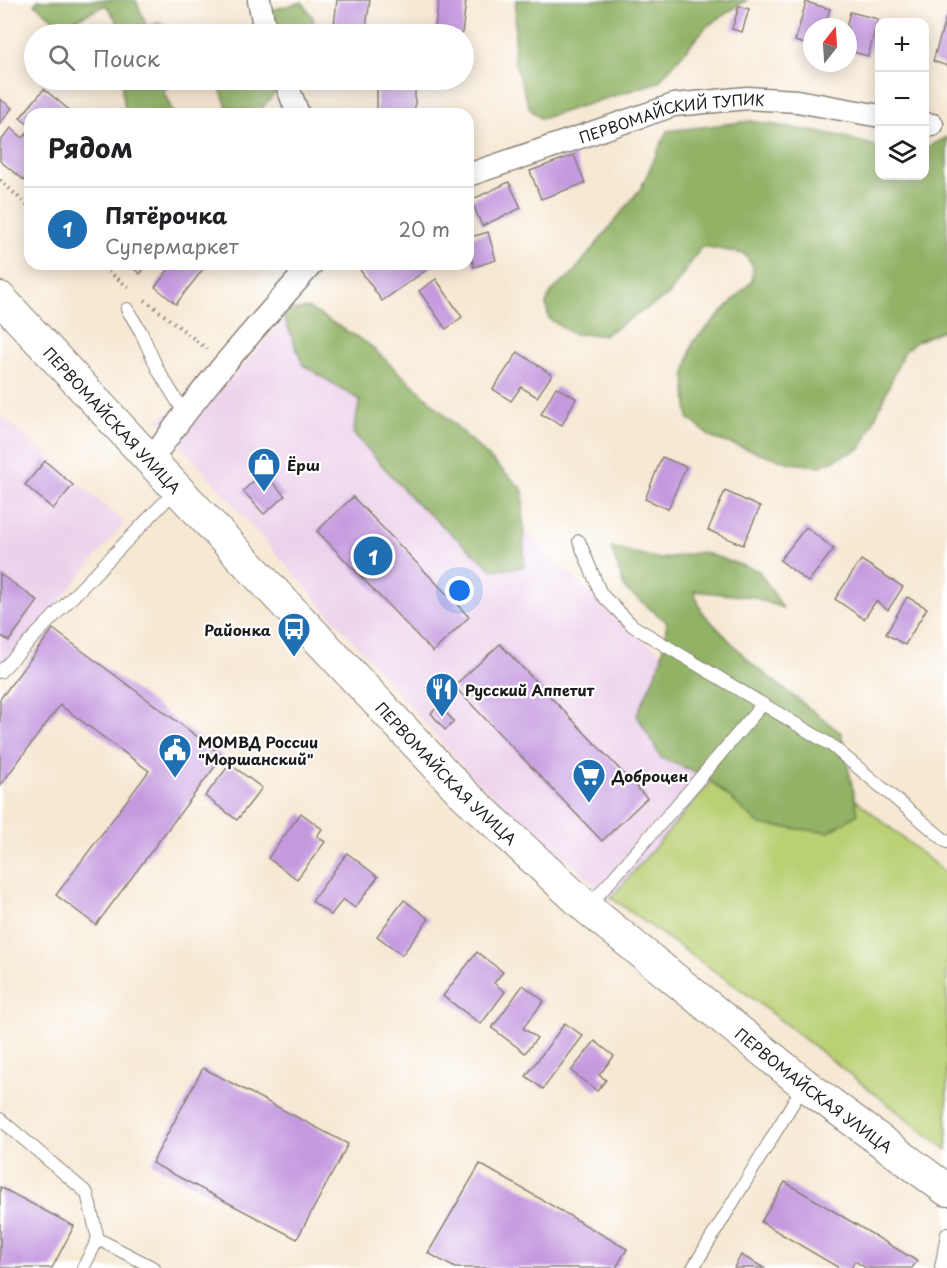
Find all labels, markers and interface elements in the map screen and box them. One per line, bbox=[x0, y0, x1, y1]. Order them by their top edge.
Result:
north arrow bbox=[803, 18, 857, 72]
map controls bbox=[875, 18, 929, 180]
button: + bbox=[875, 18, 929, 72]
search box bbox=[24, 24, 474, 90]
icon: search bbox=[45, 41, 78, 74]
text: Поиск bbox=[93, 41, 160, 74]
button: − bbox=[875, 72, 929, 126]
street label: ПЕРВОМАЙСКИЙ ТУПИК bbox=[576, 86, 765, 148]
button: layers bbox=[875, 126, 929, 180]
text: Рядом bbox=[48, 128, 133, 167]
text: Пятёрочка bbox=[105, 198, 227, 231]
text: 1 bbox=[63, 214, 72, 244]
text: 20 m bbox=[398, 214, 450, 244]
text: Супермаркет bbox=[105, 231, 238, 261]
street label: ПЕРВОМАЙСКАЯ УЛИЦА bbox=[39, 341, 187, 498]
shop icon: Ёрш bbox=[246, 446, 282, 493]
place label: Ёрш bbox=[287, 453, 320, 476]
pin: 1 bbox=[354, 534, 392, 578]
your location bbox=[445, 576, 474, 605]
bus stop icon: Районка bbox=[276, 611, 312, 658]
place label: Районка bbox=[204, 618, 271, 641]
restaurant icon: Русский Аппетит bbox=[424, 671, 460, 718]
place label: Русский Аппетит bbox=[465, 678, 595, 701]
street label: ПЕРВОМАЙСКАЯ УЛИЦА bbox=[371, 696, 523, 849]
place label: МОМВД России "Моршанский" bbox=[198, 730, 318, 770]
public building icon: МОМВД России "Моршанский" bbox=[157, 732, 193, 779]
supermarket icon: Доброцен bbox=[571, 757, 607, 804]
place label: Доброцен bbox=[611, 764, 688, 787]
street label: ПЕРВОМАЙСКАЯ УЛИЦА bbox=[731, 1022, 898, 1158]

